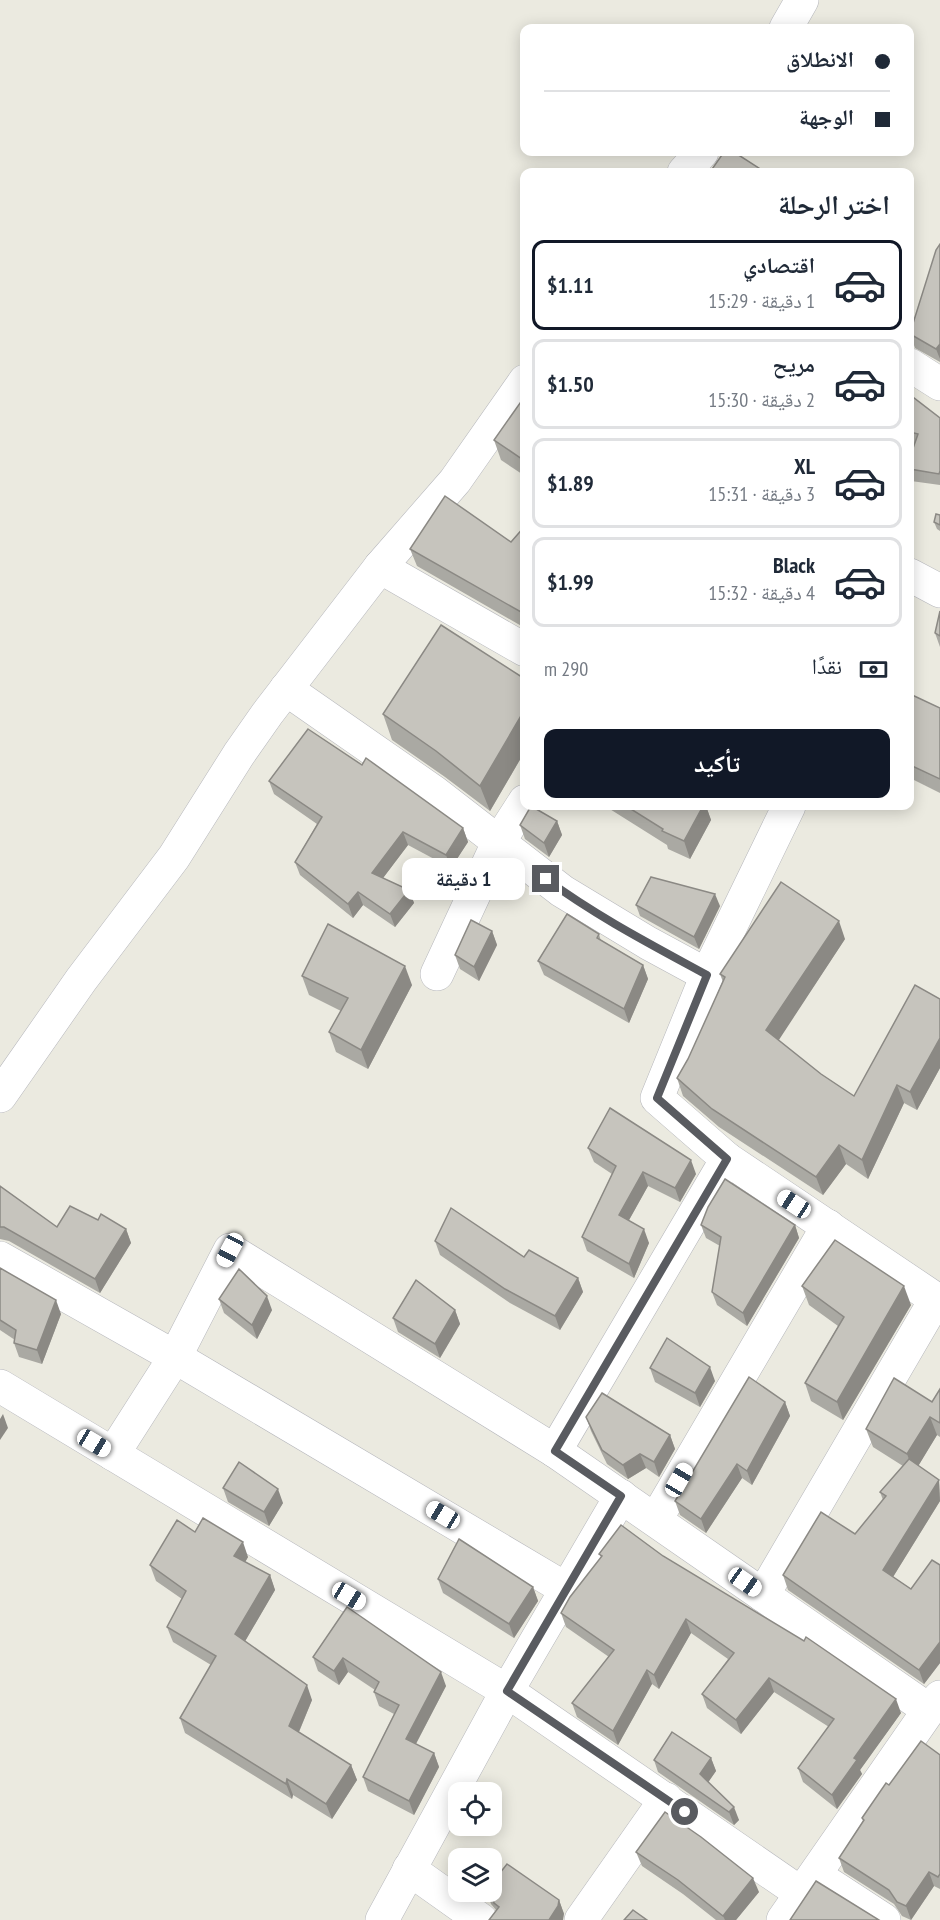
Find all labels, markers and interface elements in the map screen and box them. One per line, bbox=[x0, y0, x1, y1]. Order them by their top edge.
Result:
text: الانطلاق bbox=[786, 45, 854, 73]
text: الوجهة bbox=[799, 103, 854, 131]
text: اختر الرحلة bbox=[778, 187, 890, 221]
text: اقتصادي bbox=[743, 251, 815, 279]
icon: car bbox=[833, 258, 887, 312]
text: $1.11 bbox=[547, 271, 594, 299]
text: 1 دقيقة · 15:29 bbox=[708, 288, 815, 314]
text: مريح bbox=[772, 350, 815, 378]
icon: car bbox=[833, 357, 887, 411]
text: $1.50 bbox=[547, 370, 594, 398]
text: 2 دقيقة · 15:30 bbox=[708, 387, 815, 413]
text: XL bbox=[794, 452, 815, 480]
icon: car bbox=[833, 456, 887, 510]
text: $1.89 bbox=[547, 469, 594, 497]
text: 3 دقيقة · 15:31 bbox=[708, 481, 815, 507]
text: Black bbox=[773, 551, 815, 579]
icon: car bbox=[833, 555, 887, 609]
text: $1.99 bbox=[547, 568, 594, 596]
text: 4 دقيقة · 15:32 bbox=[708, 580, 815, 606]
text: نقدًا bbox=[812, 652, 842, 680]
icon: cash bbox=[857, 653, 890, 686]
text: 290 m bbox=[544, 656, 588, 682]
button: تأكيد bbox=[544, 729, 890, 798]
callout: 1 دقيقة bbox=[402, 858, 525, 900]
route end bbox=[532, 865, 559, 892]
text: 1 دقيقة bbox=[436, 866, 491, 892]
car bbox=[774, 1187, 814, 1221]
car bbox=[214, 1230, 246, 1270]
car bbox=[74, 1426, 114, 1460]
car bbox=[662, 1460, 696, 1500]
car bbox=[423, 1498, 463, 1532]
car bbox=[725, 1564, 765, 1600]
car bbox=[329, 1579, 369, 1613]
map controls bbox=[448, 1782, 502, 1902]
button: locate bbox=[448, 1782, 502, 1836]
route start bbox=[671, 1798, 698, 1825]
button: layers bbox=[448, 1848, 502, 1902]

